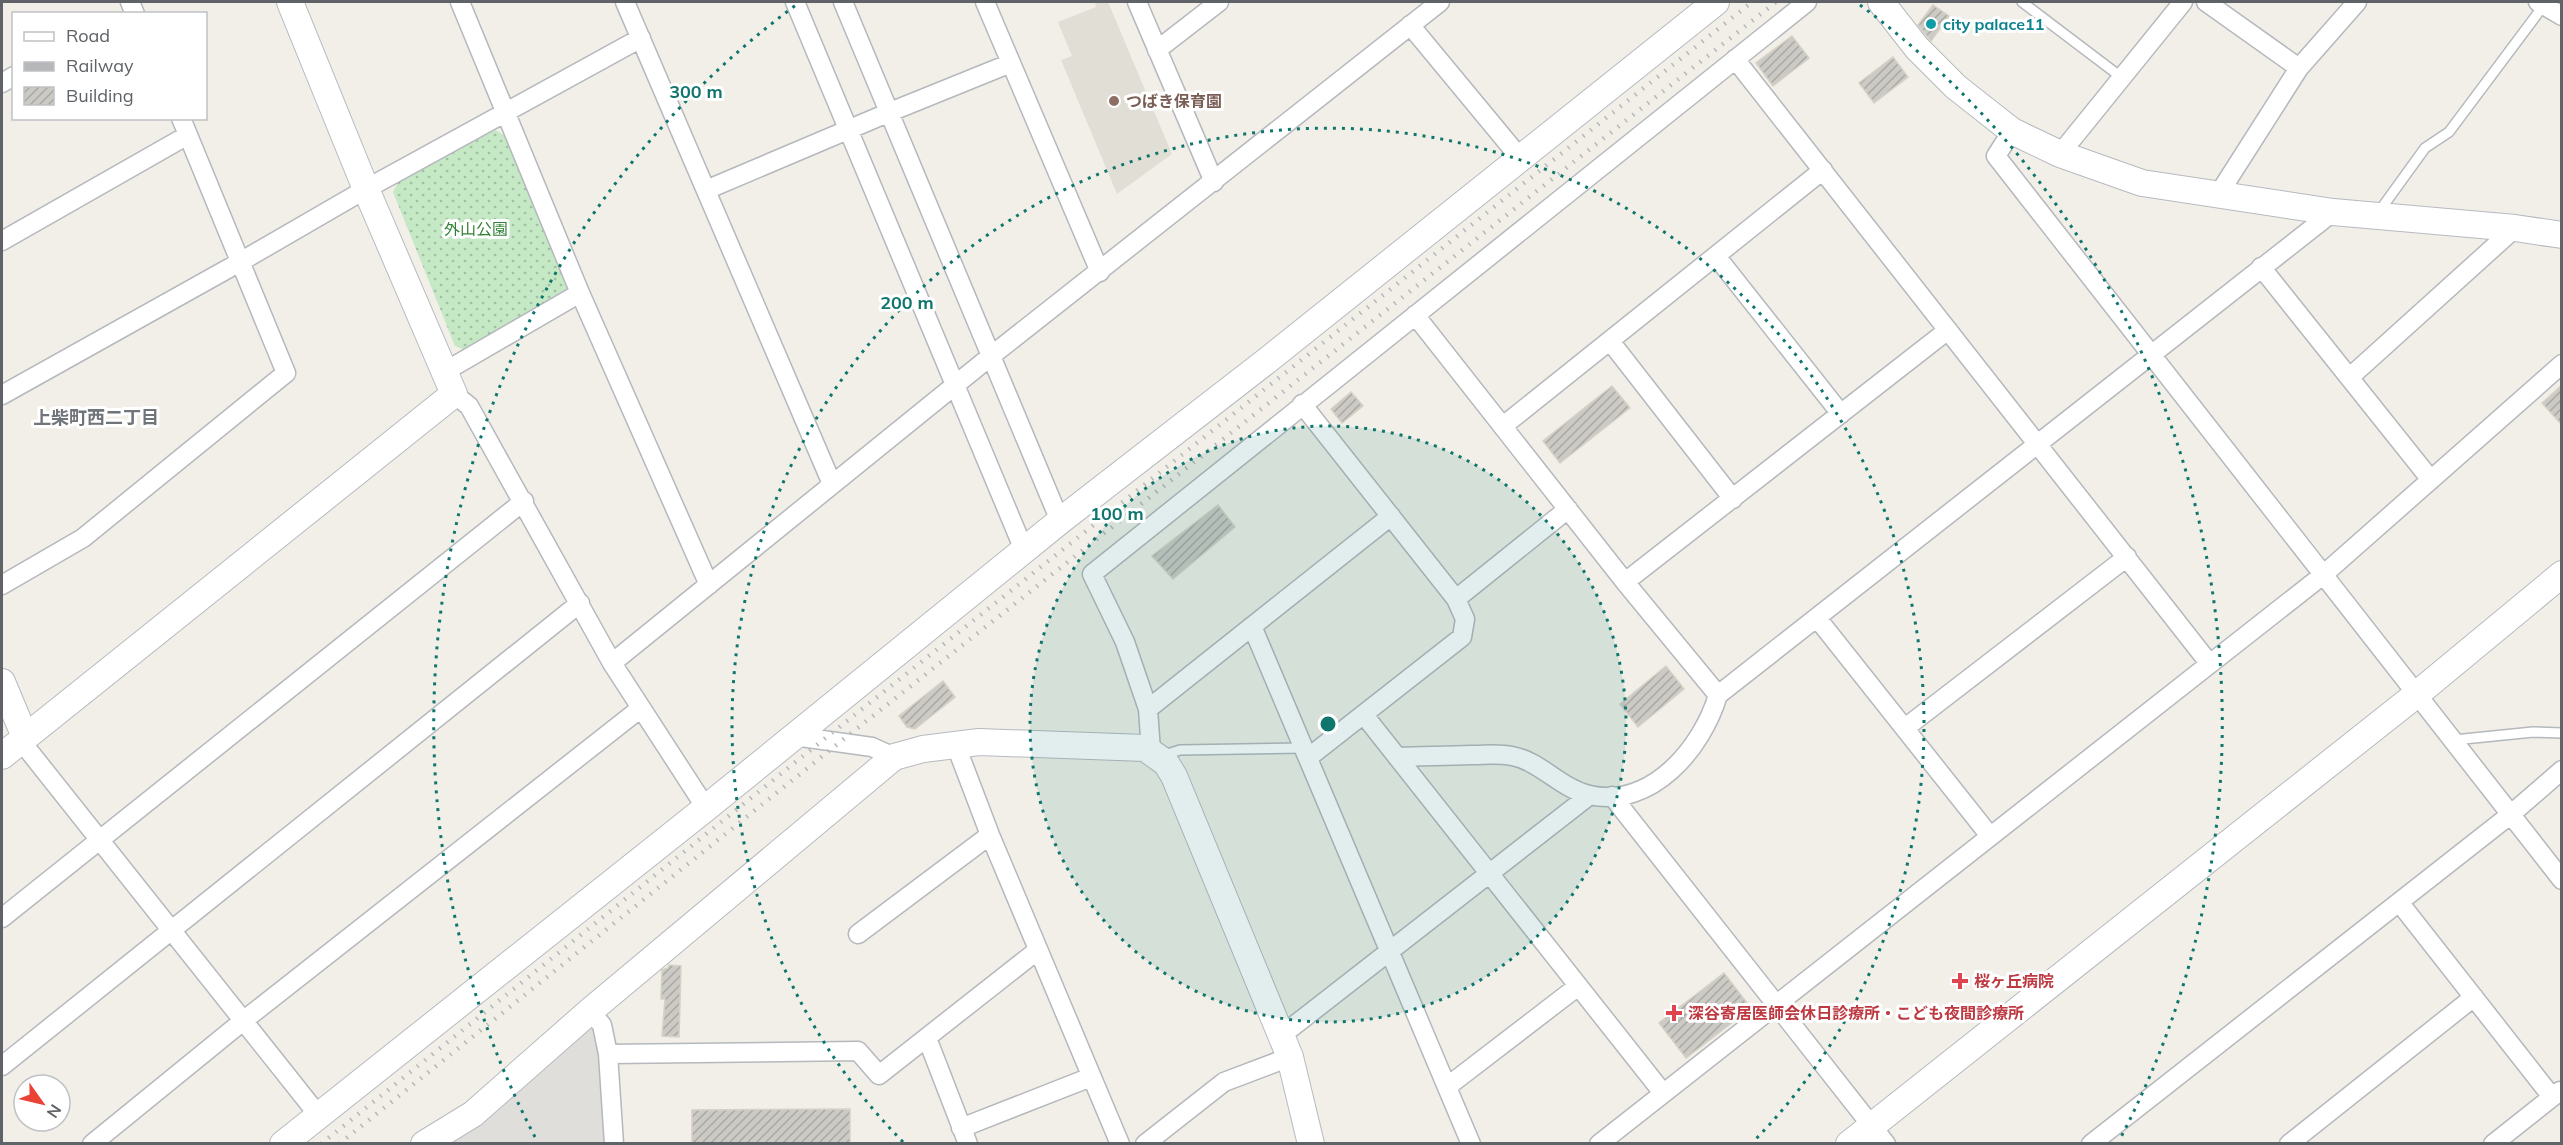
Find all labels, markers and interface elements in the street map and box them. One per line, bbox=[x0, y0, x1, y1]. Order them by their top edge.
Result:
legend bbox=[12, 12, 207, 120]
place label: city palace11 bbox=[1943, 14, 2044, 34]
marker: city palace11 bbox=[1924, 17, 1938, 31]
text: Road bbox=[66, 24, 110, 47]
text: Railway bbox=[66, 54, 134, 77]
text: 300 m bbox=[669, 80, 723, 103]
text: Building bbox=[66, 84, 134, 107]
place label: つばき保育園 bbox=[1126, 91, 1222, 111]
marker: つばき保育園 bbox=[1107, 94, 1121, 108]
park label: 外山公園 bbox=[444, 219, 508, 239]
text: 200 m bbox=[880, 291, 934, 314]
district label: 上柴町西二丁目 bbox=[33, 406, 159, 429]
text: 100 m bbox=[1090, 502, 1144, 525]
centre of rings bbox=[1318, 714, 1338, 734]
place label: 桜ヶ丘病院 bbox=[1974, 971, 2054, 991]
marker: 桜ヶ丘病院 bbox=[1951, 972, 1969, 990]
place label: 深谷寄居医師会休日診療所・こども夜間診療所 bbox=[1688, 1003, 2024, 1023]
marker: 深谷寄居医師会休日診療所・こども夜間診療所 bbox=[1665, 1004, 1683, 1022]
north arrow bbox=[12, 1073, 72, 1133]
text: N bbox=[43, 1101, 66, 1122]

